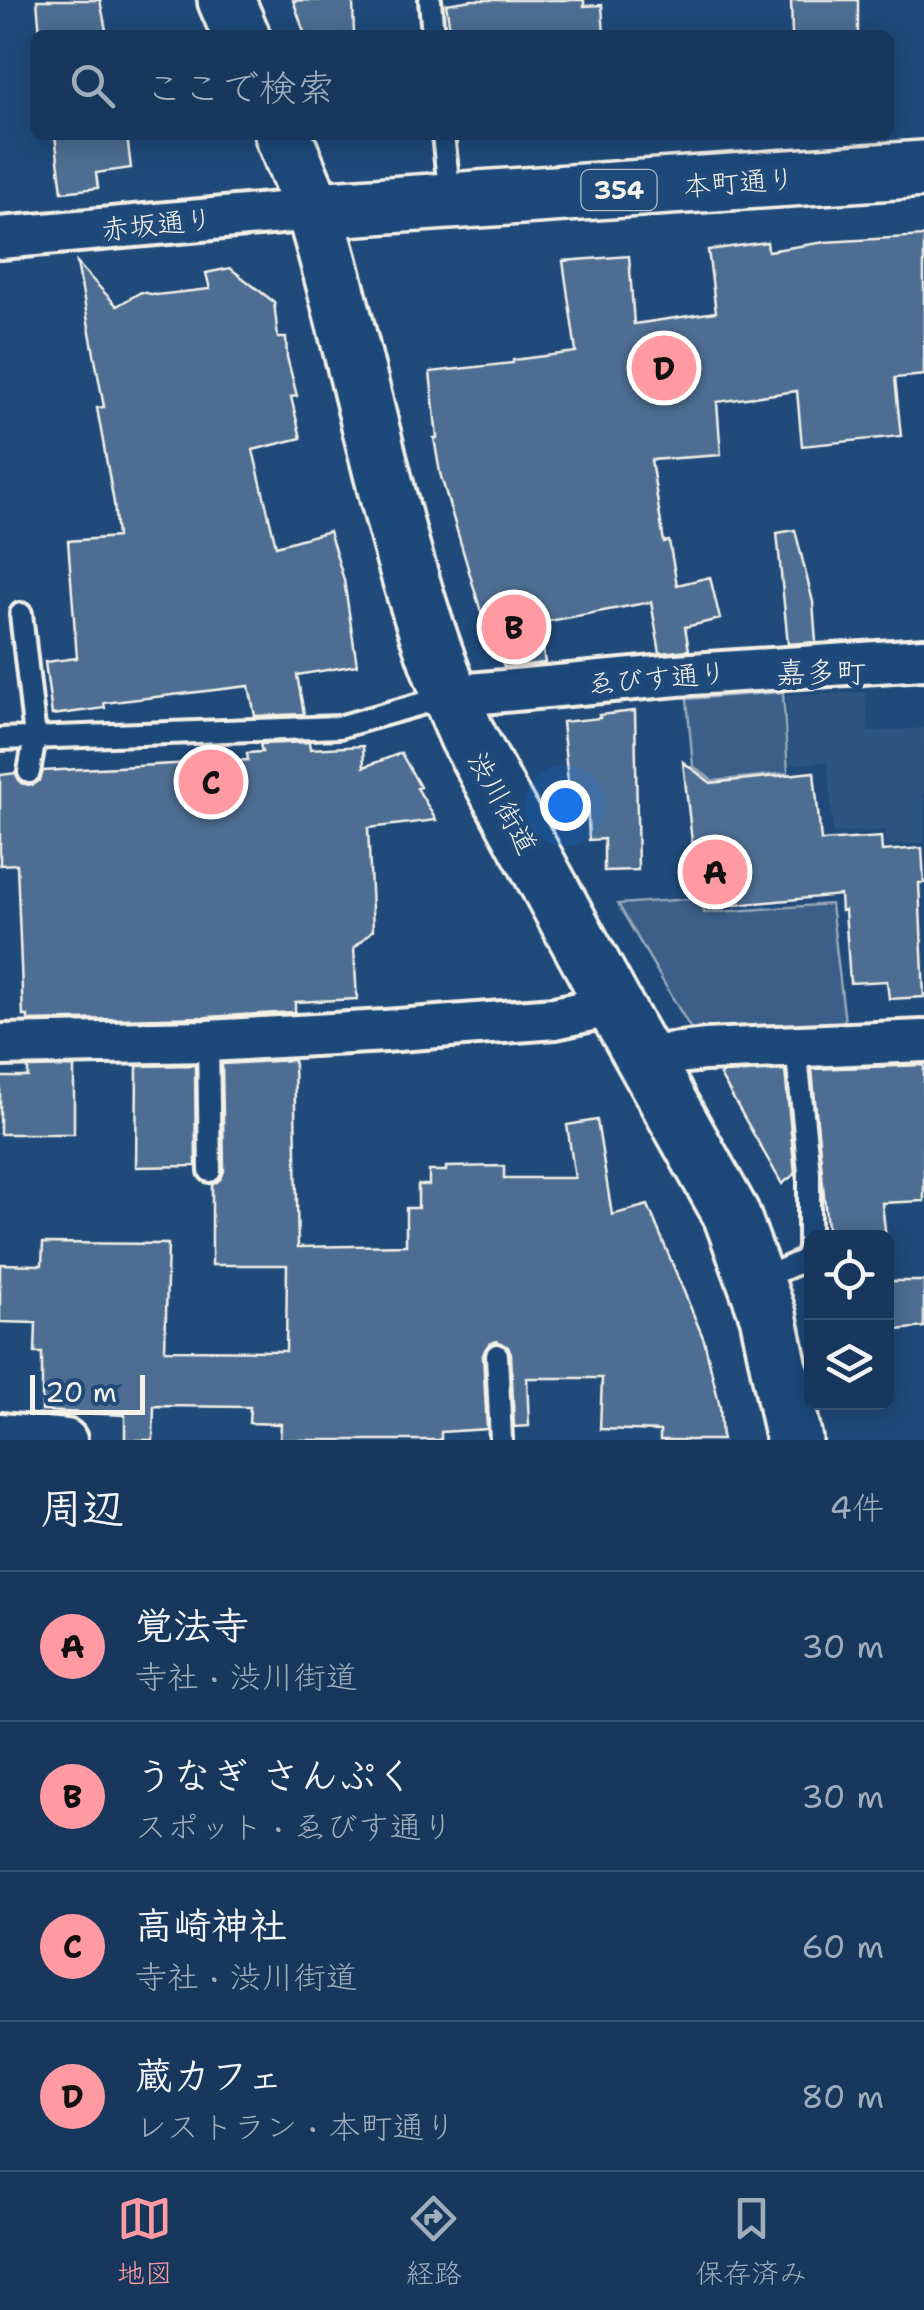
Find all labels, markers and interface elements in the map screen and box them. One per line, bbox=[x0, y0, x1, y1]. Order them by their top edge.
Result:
search box bbox=[30, 30, 894, 140]
icon: search bbox=[65, 58, 120, 113]
text: ここで検索 bbox=[145, 62, 335, 113]
street label: 本町通り bbox=[682, 159, 796, 205]
road number: 354 bbox=[582, 170, 656, 210]
street label: 赤坂通り bbox=[99, 199, 215, 249]
pin: D bbox=[632, 330, 696, 406]
pin: B bbox=[482, 590, 546, 664]
district label: 嘉多町 bbox=[776, 652, 866, 693]
street label: ゑびす通り bbox=[586, 653, 728, 703]
pin: C bbox=[178, 744, 244, 820]
street label: 渋川街道 bbox=[459, 745, 547, 861]
your location bbox=[540, 780, 591, 831]
pin: A bbox=[682, 834, 748, 910]
map controls bbox=[804, 1230, 894, 1410]
button: locate bbox=[804, 1230, 894, 1320]
button: layers bbox=[804, 1320, 894, 1410]
scale bar bbox=[30, 1370, 145, 1414]
text: 20 m bbox=[45, 1373, 117, 1411]
text: 周辺 bbox=[40, 1480, 124, 1536]
text: 4件 bbox=[830, 1486, 884, 1529]
text: 覚法寺 bbox=[135, 1600, 249, 1651]
text: A bbox=[60, 1625, 85, 1668]
text: 30 m bbox=[801, 1625, 884, 1668]
text: 寺社 · 渋川街道 bbox=[135, 1655, 358, 1698]
text: うなぎ さんぷく bbox=[135, 1750, 414, 1801]
text: B bbox=[63, 1775, 82, 1818]
text: 30 m bbox=[801, 1775, 884, 1818]
text: スポット · ゑびす通り bbox=[135, 1805, 454, 1848]
text: 高崎神社 bbox=[135, 1900, 287, 1951]
text: C bbox=[63, 1925, 82, 1968]
text: 60 m bbox=[802, 1925, 884, 1968]
text: 寺社 · 渋川街道 bbox=[135, 1955, 358, 1998]
text: 蔵カフェ bbox=[135, 2050, 284, 2101]
text: D bbox=[61, 2075, 84, 2118]
text: 80 m bbox=[801, 2075, 884, 2118]
text: レストラン · 本町通り bbox=[135, 2105, 456, 2148]
tab: 地図 bbox=[117, 2191, 173, 2292]
tab: 経路 bbox=[406, 2191, 462, 2292]
tab: 保存済み bbox=[695, 2191, 807, 2292]

